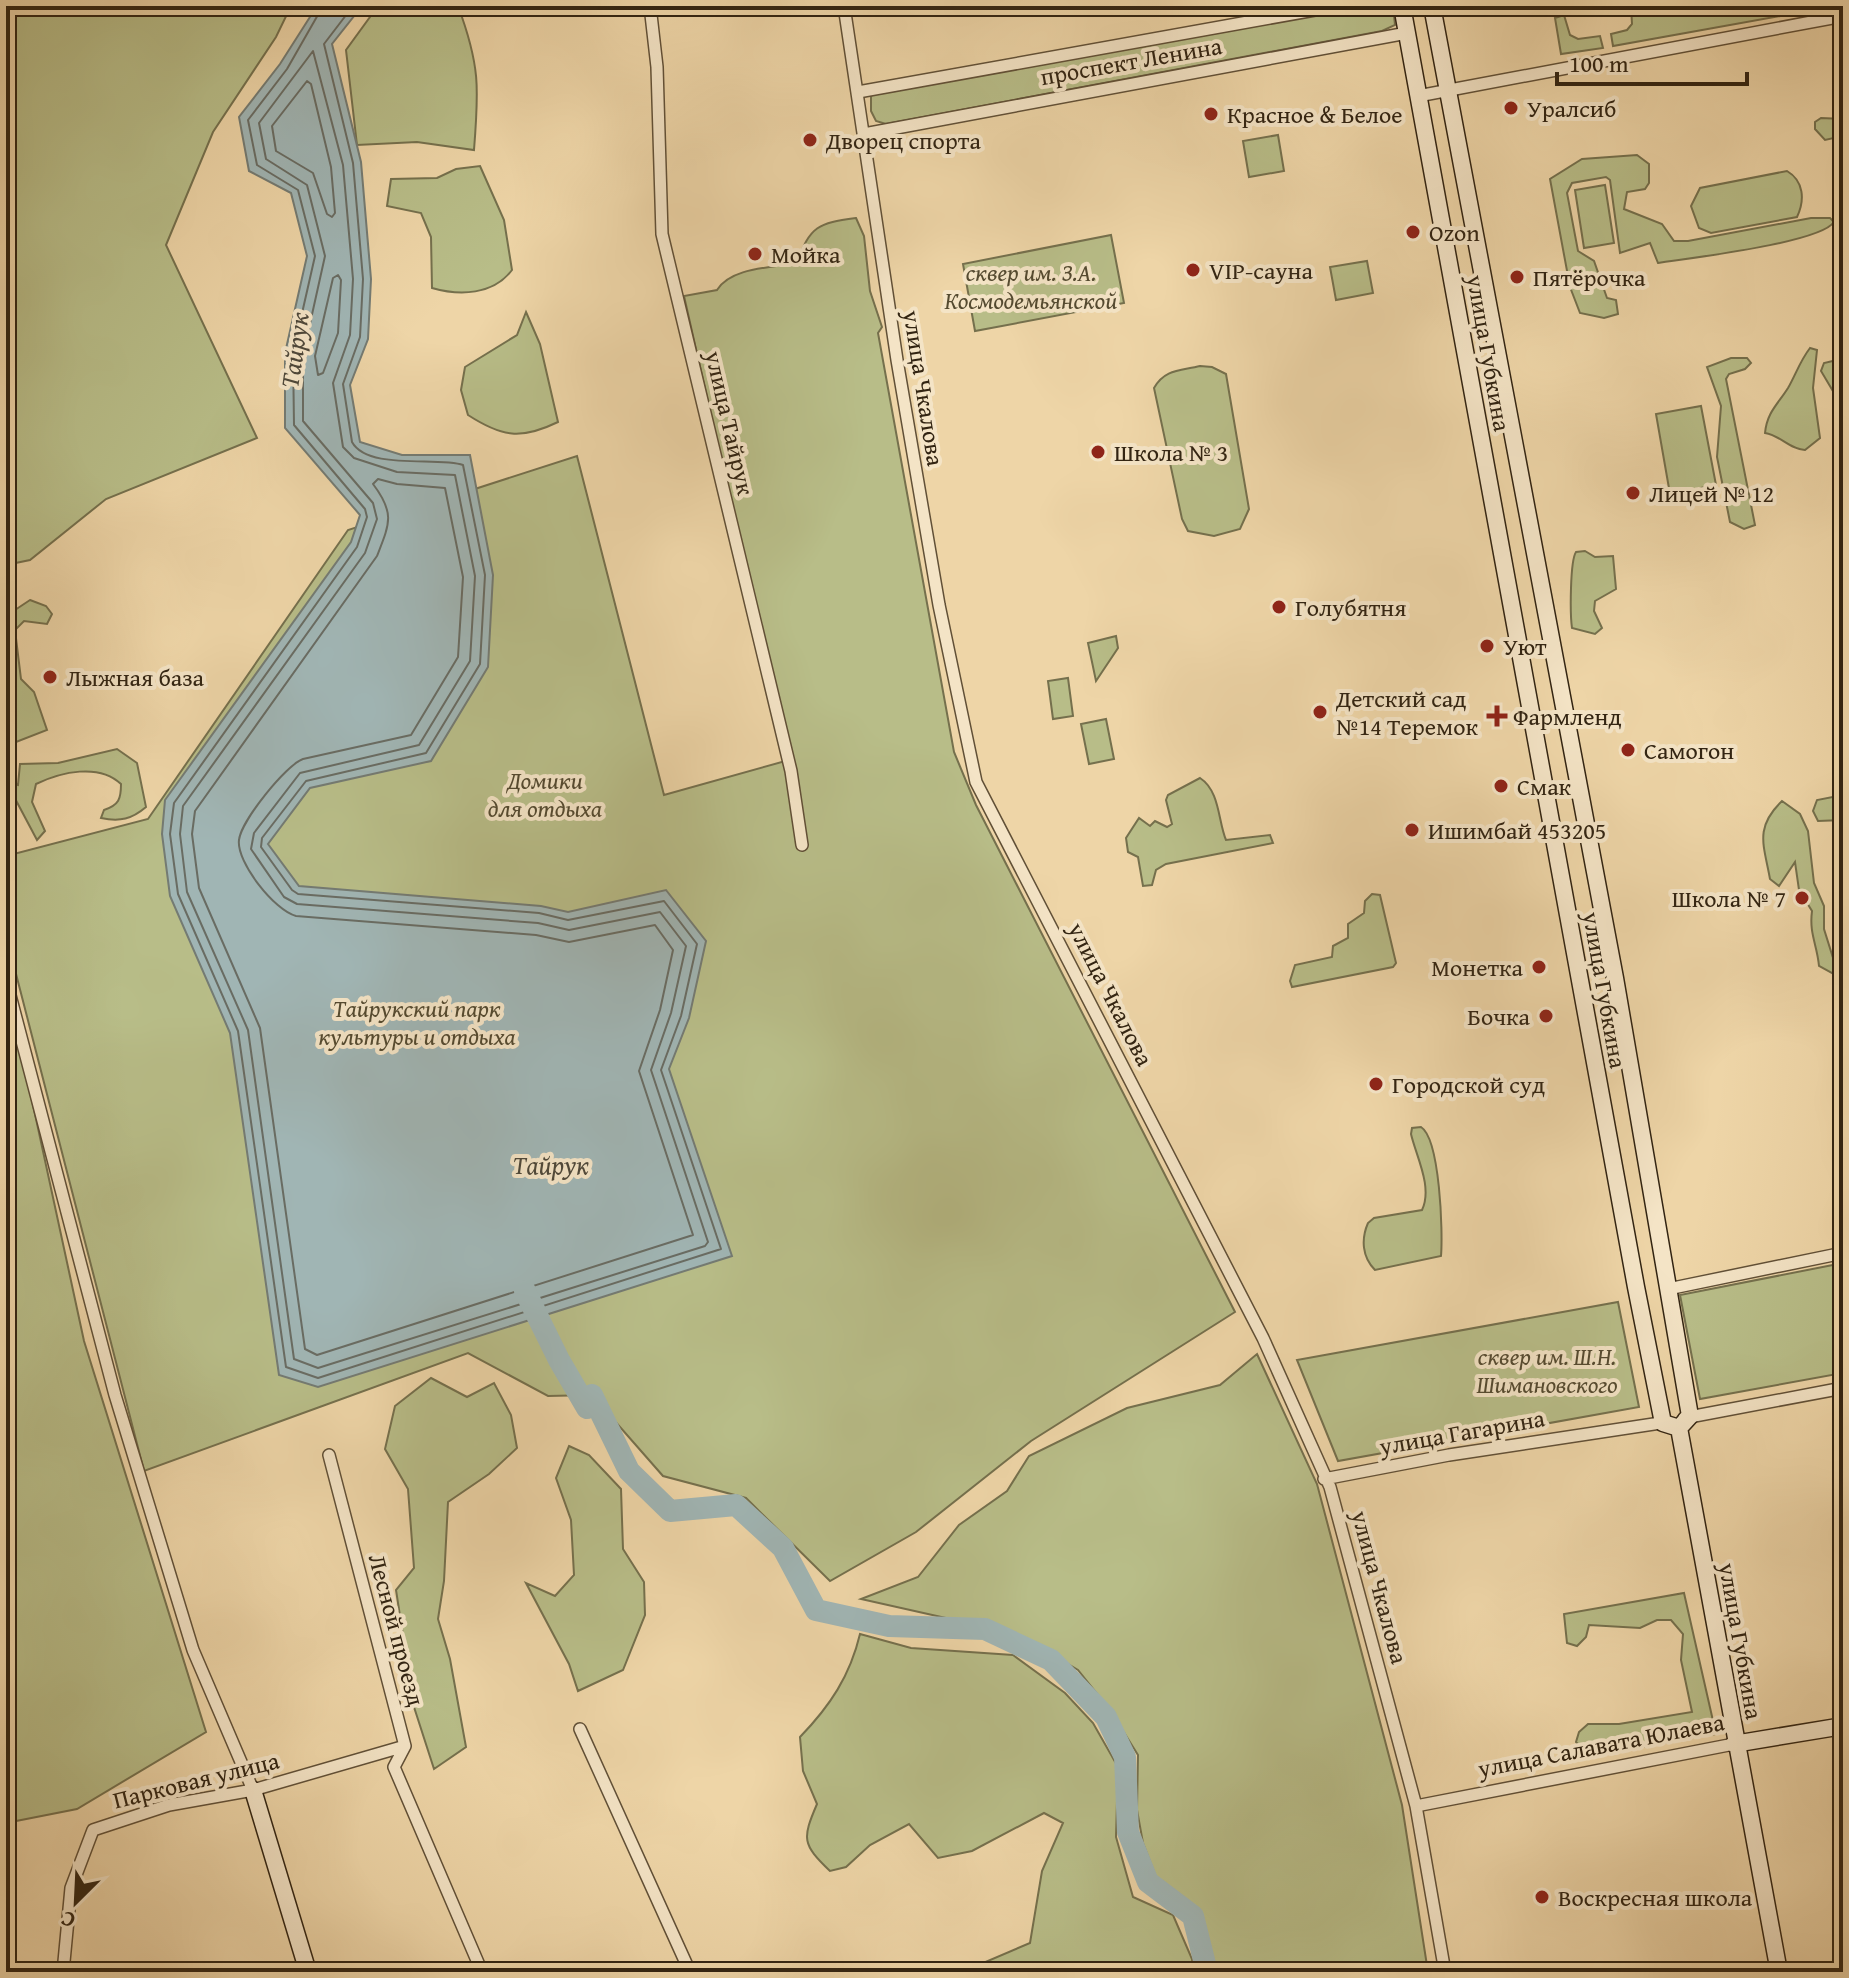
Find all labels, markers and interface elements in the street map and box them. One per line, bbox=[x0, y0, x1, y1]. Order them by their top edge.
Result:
street label: проспект Ленина bbox=[1038, 28, 1225, 94]
scale bar bbox=[1557, 36, 1747, 86]
text: 100 m bbox=[1569, 46, 1629, 81]
place label: Уралсиб bbox=[1527, 91, 1616, 126]
place label: Красное & Белое bbox=[1227, 97, 1403, 132]
marker: Уралсиб bbox=[1502, 99, 1520, 117]
marker: Красное & Белое bbox=[1202, 105, 1220, 123]
place label: Дворец спорта bbox=[825, 123, 981, 158]
marker: Дворец спорта bbox=[801, 131, 819, 149]
place label: Ozon bbox=[1429, 215, 1480, 250]
marker: Ozon bbox=[1404, 223, 1422, 241]
place label: Мойка bbox=[771, 237, 841, 272]
marker: Мойка bbox=[746, 245, 764, 263]
place label: VIP-сауна bbox=[1209, 253, 1313, 288]
park label: сквер им. З.А. Космодемьянской bbox=[945, 255, 1117, 318]
place label: Пятёрочка bbox=[1533, 260, 1646, 295]
marker: VIP-сауна bbox=[1184, 261, 1202, 279]
marker: Пятёрочка bbox=[1508, 268, 1526, 286]
street label: улица Губкина bbox=[1458, 271, 1520, 435]
street label: улица Чкалова bbox=[894, 307, 954, 469]
water label: Тайрук bbox=[269, 309, 319, 390]
street label: улица Тайрук bbox=[696, 346, 764, 499]
place label: Школа № 3 bbox=[1114, 435, 1228, 470]
marker: Школа № 3 bbox=[1089, 443, 1107, 461]
place label: Лицей № 12 bbox=[1649, 476, 1774, 511]
marker: Лицей № 12 bbox=[1624, 484, 1642, 502]
place label: Голубятня bbox=[1295, 590, 1406, 625]
marker: Голубятня bbox=[1270, 598, 1288, 616]
place label: Уют bbox=[1503, 629, 1547, 664]
marker: Уют bbox=[1478, 637, 1496, 655]
place label: Лыжная база bbox=[66, 660, 205, 695]
marker: Лыжная база bbox=[41, 668, 59, 686]
place label: Детский сад №14 Теремок bbox=[1335, 681, 1478, 744]
place label: Фармленд bbox=[1513, 699, 1622, 734]
marker: Детский сад №14 Теремок bbox=[1311, 703, 1329, 721]
marker: Фармленд bbox=[1488, 707, 1506, 725]
place label: Самогон bbox=[1644, 733, 1734, 768]
marker: Самогон bbox=[1619, 741, 1637, 759]
park label: Домики для отдыха bbox=[488, 763, 602, 826]
place label: Смак bbox=[1517, 769, 1572, 804]
marker: Смак bbox=[1492, 777, 1510, 795]
place label: Ишимбай 453205 bbox=[1428, 813, 1606, 848]
marker: Ишимбай 453205 bbox=[1403, 821, 1421, 839]
place label: Школа № 7 bbox=[1672, 881, 1786, 916]
marker: Школа № 7 bbox=[1793, 889, 1811, 907]
street label: улица Губкина bbox=[1574, 908, 1636, 1072]
street label: улица Чкалова bbox=[1059, 915, 1163, 1073]
place label: Монетка bbox=[1431, 950, 1524, 985]
marker: Монетка bbox=[1530, 958, 1548, 976]
park label: Тайрукский парк культуры и отдыха bbox=[318, 991, 516, 1054]
place label: Бочка bbox=[1467, 999, 1531, 1034]
marker: Бочка bbox=[1537, 1007, 1555, 1025]
place label: Городской суд bbox=[1392, 1067, 1545, 1102]
marker: Городской суд bbox=[1367, 1075, 1385, 1093]
water label: Тайрук bbox=[513, 1145, 589, 1184]
park label: сквер им. Ш.Н. Шимановского bbox=[1476, 1339, 1618, 1402]
street label: улица Гагарина bbox=[1376, 1400, 1548, 1464]
street label: улица Чкалова bbox=[1342, 1506, 1417, 1668]
street label: Лесной проезд bbox=[360, 1550, 434, 1710]
street label: улица Губкина bbox=[1710, 1559, 1772, 1723]
street label: улица Салавата Юлаева bbox=[1474, 1704, 1728, 1786]
street label: Парковая улица bbox=[109, 1742, 283, 1818]
north arrow bbox=[36, 1862, 116, 1942]
place label: Воскресная школа bbox=[1558, 1880, 1753, 1915]
marker: Воскресная школа bbox=[1533, 1888, 1551, 1906]
text: С bbox=[56, 1903, 80, 1937]

